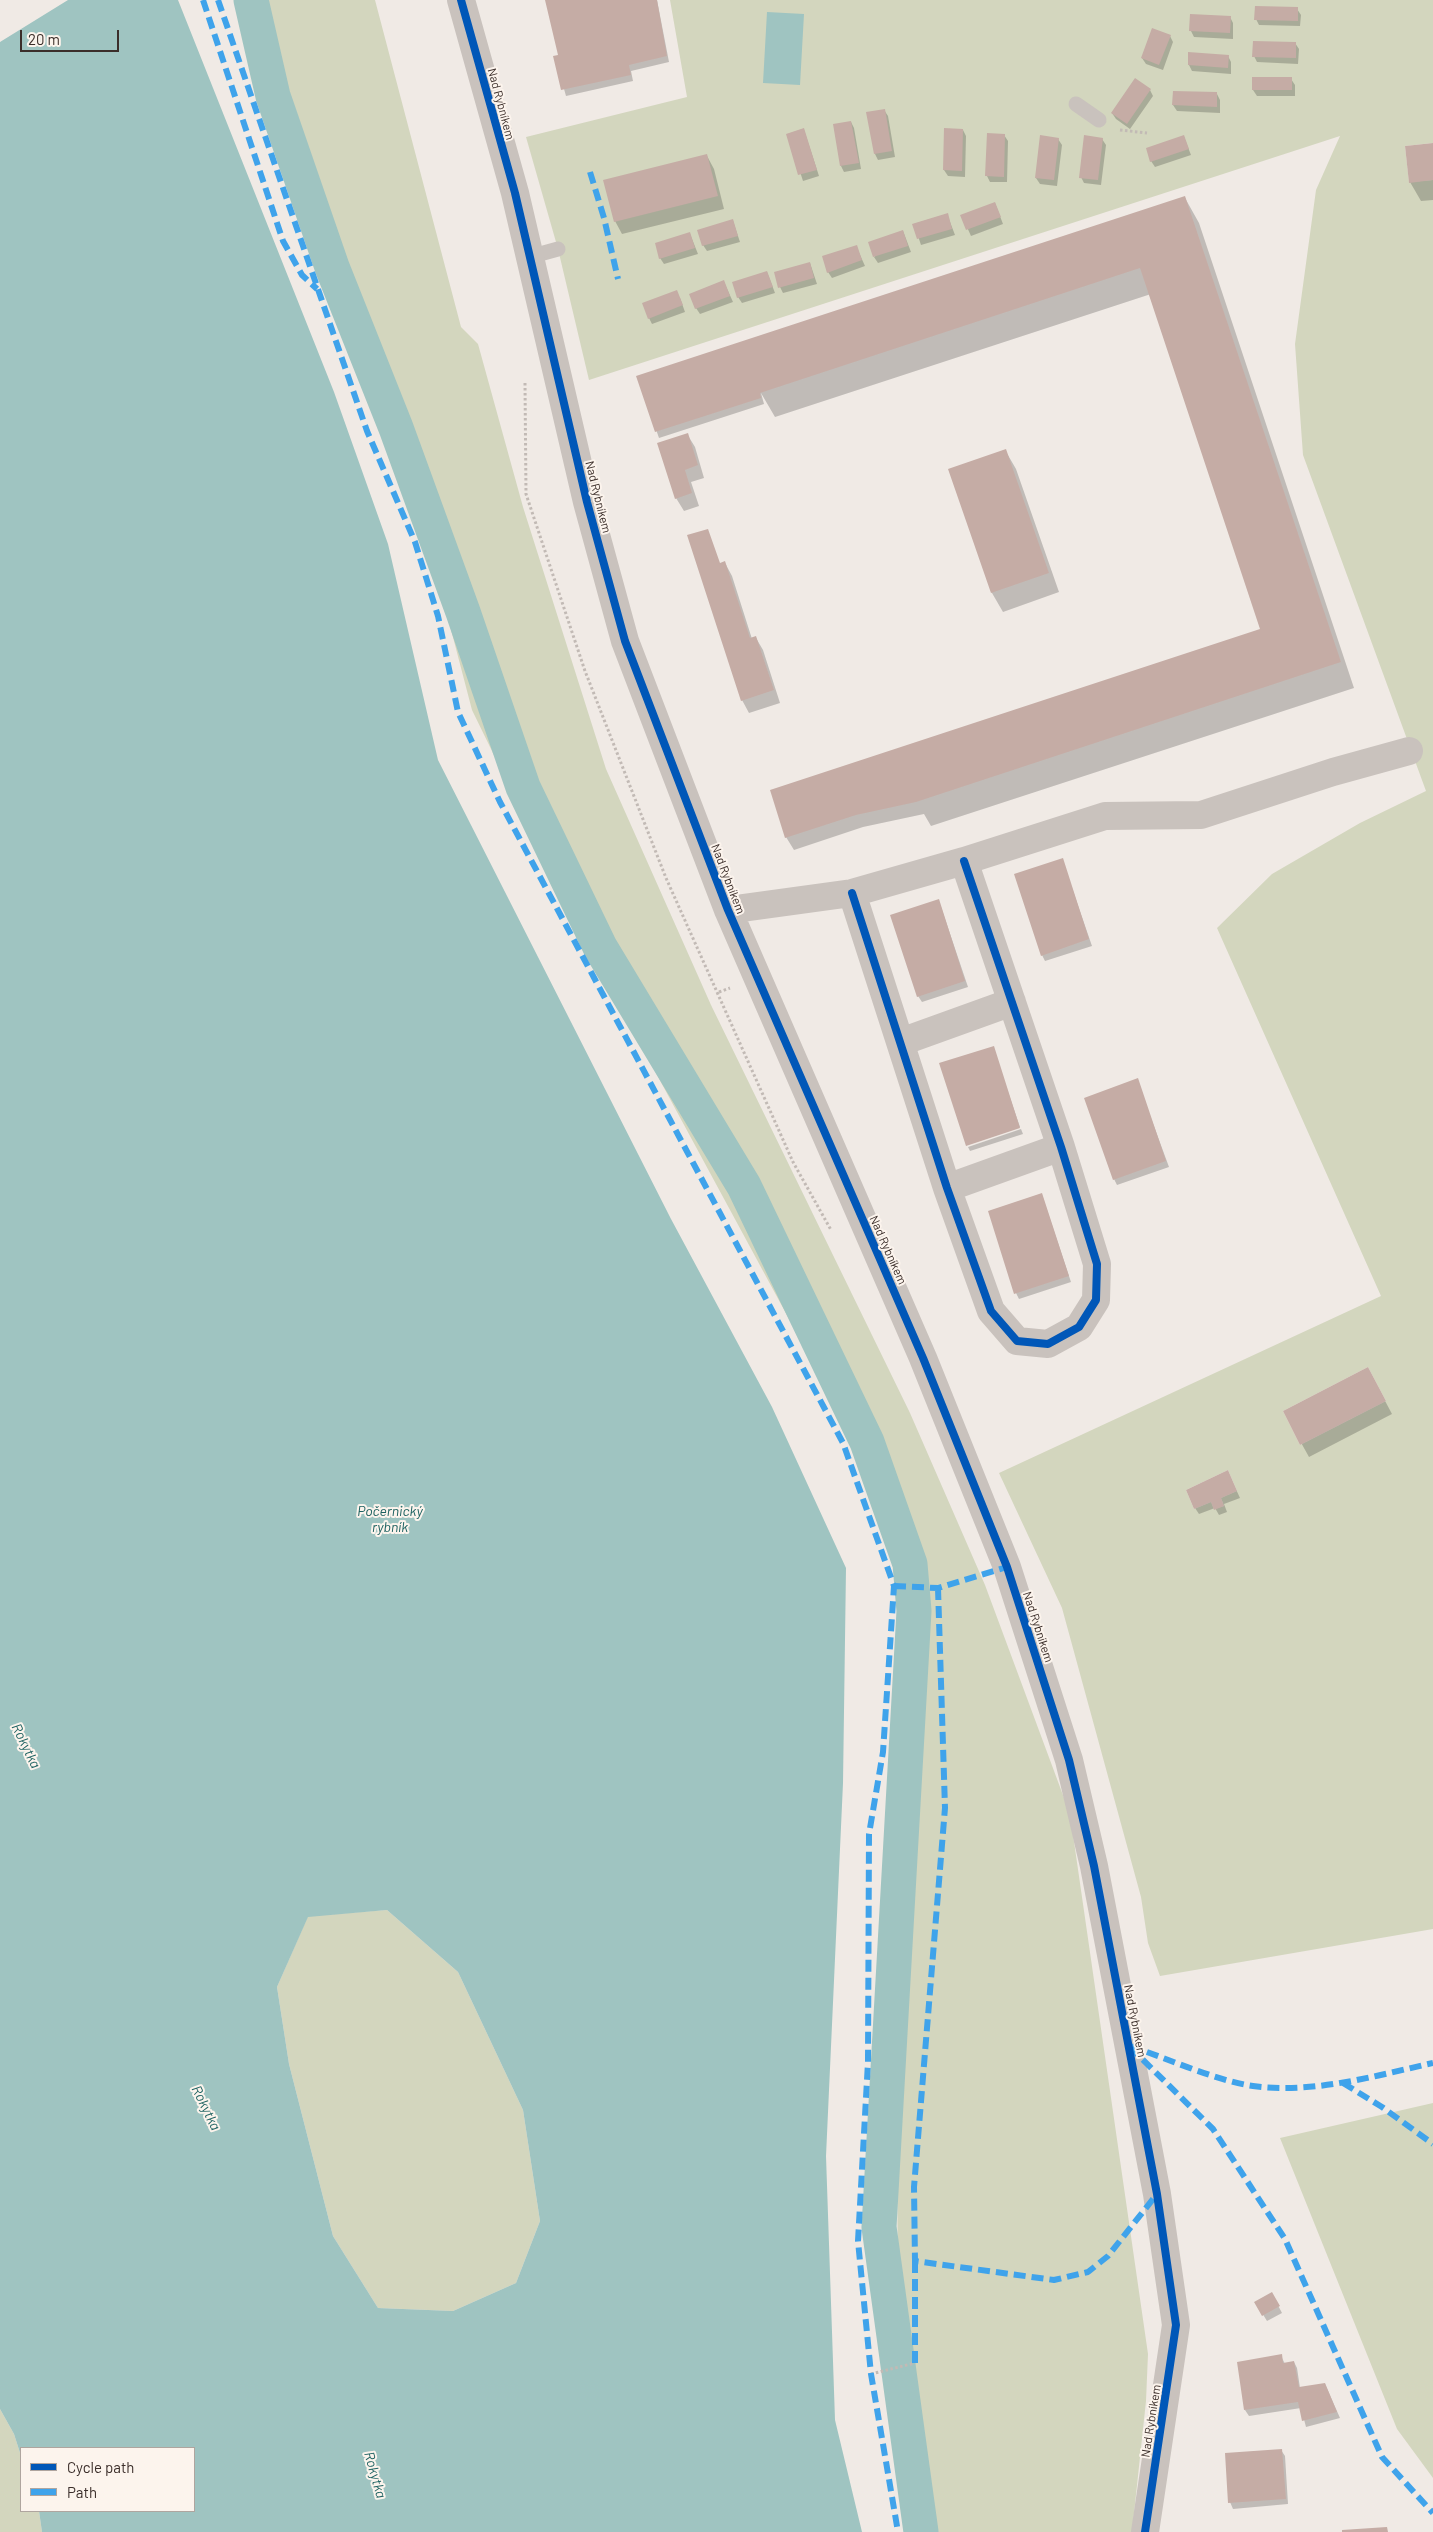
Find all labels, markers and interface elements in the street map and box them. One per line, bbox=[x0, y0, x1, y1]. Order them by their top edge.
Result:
scale bar bbox=[22, 20, 121, 52]
text: 20 m bbox=[28, 30, 60, 48]
street label: Nad Rybníkem bbox=[485, 67, 517, 141]
street label: Nad Rybníkem bbox=[582, 459, 614, 535]
street label: Nad Rybníkem bbox=[708, 842, 748, 916]
street label: Nad Rybníkem bbox=[866, 1213, 910, 1287]
water label: Počernický rybník bbox=[357, 1503, 423, 1535]
street label: Nad Rybníkem bbox=[1020, 1590, 1056, 1664]
water label: Rokytka bbox=[8, 1721, 44, 1771]
street label: Nad Rybníkem bbox=[1121, 1983, 1149, 2059]
water label: Rokytka bbox=[188, 2083, 224, 2133]
street label: Nad Rybníkem bbox=[1138, 2383, 1164, 2459]
legend bbox=[20, 2447, 195, 2512]
water label: Rokytka bbox=[360, 2450, 390, 2500]
text: Cycle path bbox=[67, 2458, 134, 2476]
text: Path bbox=[67, 2483, 97, 2501]

